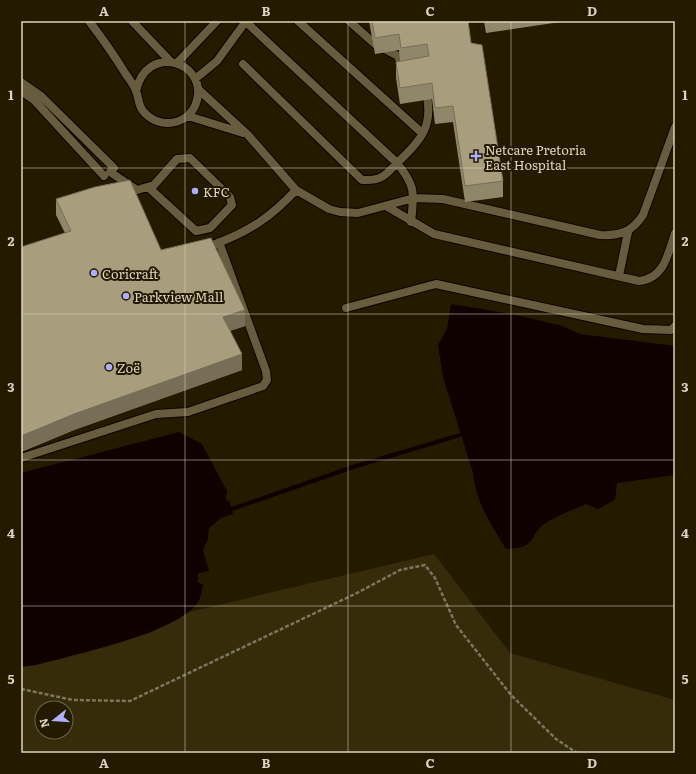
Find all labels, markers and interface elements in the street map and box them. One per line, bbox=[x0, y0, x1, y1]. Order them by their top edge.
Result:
text: A bbox=[99, 1, 109, 20]
text: B bbox=[262, 1, 271, 20]
text: C bbox=[425, 1, 435, 20]
text: D bbox=[587, 1, 597, 20]
text: 1 bbox=[8, 85, 14, 104]
text: 1 bbox=[682, 85, 688, 104]
place label: Netcare Pretoria East Hospital bbox=[485, 140, 586, 174]
marker: Netcare Pretoria East Hospital bbox=[470, 150, 482, 162]
place label: KFC bbox=[203, 182, 230, 201]
marker: KFC bbox=[190, 186, 200, 196]
text: 2 bbox=[8, 231, 15, 250]
text: 2 bbox=[682, 231, 689, 250]
place label: Coricraft bbox=[102, 264, 159, 283]
marker: Coricraft bbox=[89, 268, 99, 278]
place label: Parkview Mall bbox=[134, 287, 224, 306]
marker: Parkview Mall bbox=[121, 291, 131, 301]
place label: Zoë bbox=[117, 358, 140, 377]
marker: Zoë bbox=[104, 362, 114, 372]
text: 3 bbox=[7, 377, 15, 396]
text: 3 bbox=[681, 377, 689, 396]
text: 4 bbox=[7, 523, 15, 542]
text: 4 bbox=[681, 523, 689, 542]
text: 5 bbox=[7, 669, 15, 688]
text: 5 bbox=[681, 669, 689, 688]
north arrow bbox=[34, 700, 74, 740]
text: N bbox=[34, 716, 52, 730]
text: A bbox=[99, 753, 109, 772]
text: B bbox=[262, 753, 271, 772]
text: C bbox=[425, 753, 435, 772]
text: D bbox=[587, 753, 597, 772]

